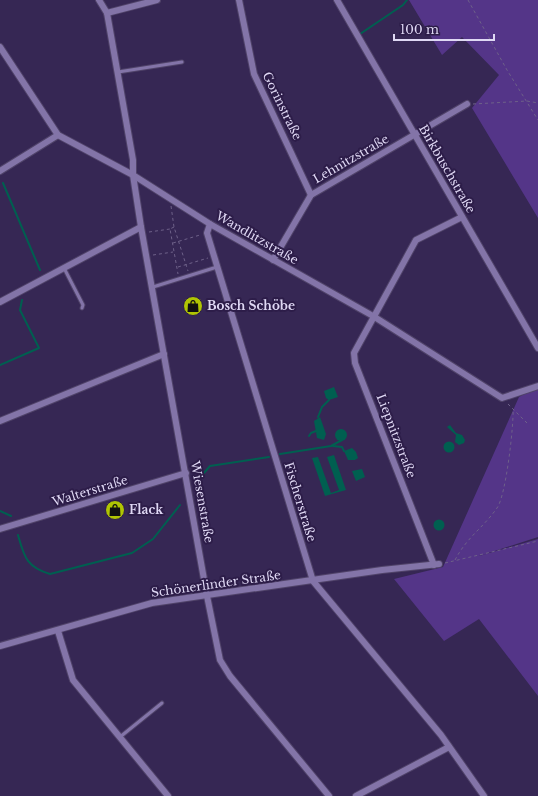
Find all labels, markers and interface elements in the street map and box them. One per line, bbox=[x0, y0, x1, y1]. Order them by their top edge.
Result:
scale bar bbox=[394, 16, 494, 42]
text: 100 m bbox=[400, 22, 439, 37]
street label: Gorinstraße bbox=[260, 69, 305, 142]
street label: Birkbuschstraße bbox=[416, 122, 479, 216]
street label: Lehnitzstraße bbox=[310, 131, 391, 186]
street label: Wandlitzstraße bbox=[212, 207, 301, 267]
shop icon: Bosch Schöbe bbox=[182, 295, 204, 317]
place label: Bosch Schöbe bbox=[207, 298, 295, 313]
street label: Liepnitzstraße bbox=[374, 392, 419, 480]
street label: Wiesenstraße bbox=[188, 459, 217, 544]
street label: Fischerstraße bbox=[281, 460, 320, 544]
street label: Walterstraße bbox=[49, 472, 130, 509]
shop icon: Flack bbox=[104, 499, 126, 521]
place label: Flack bbox=[129, 502, 164, 517]
street label: Schönerlinder Straße bbox=[150, 567, 282, 600]

